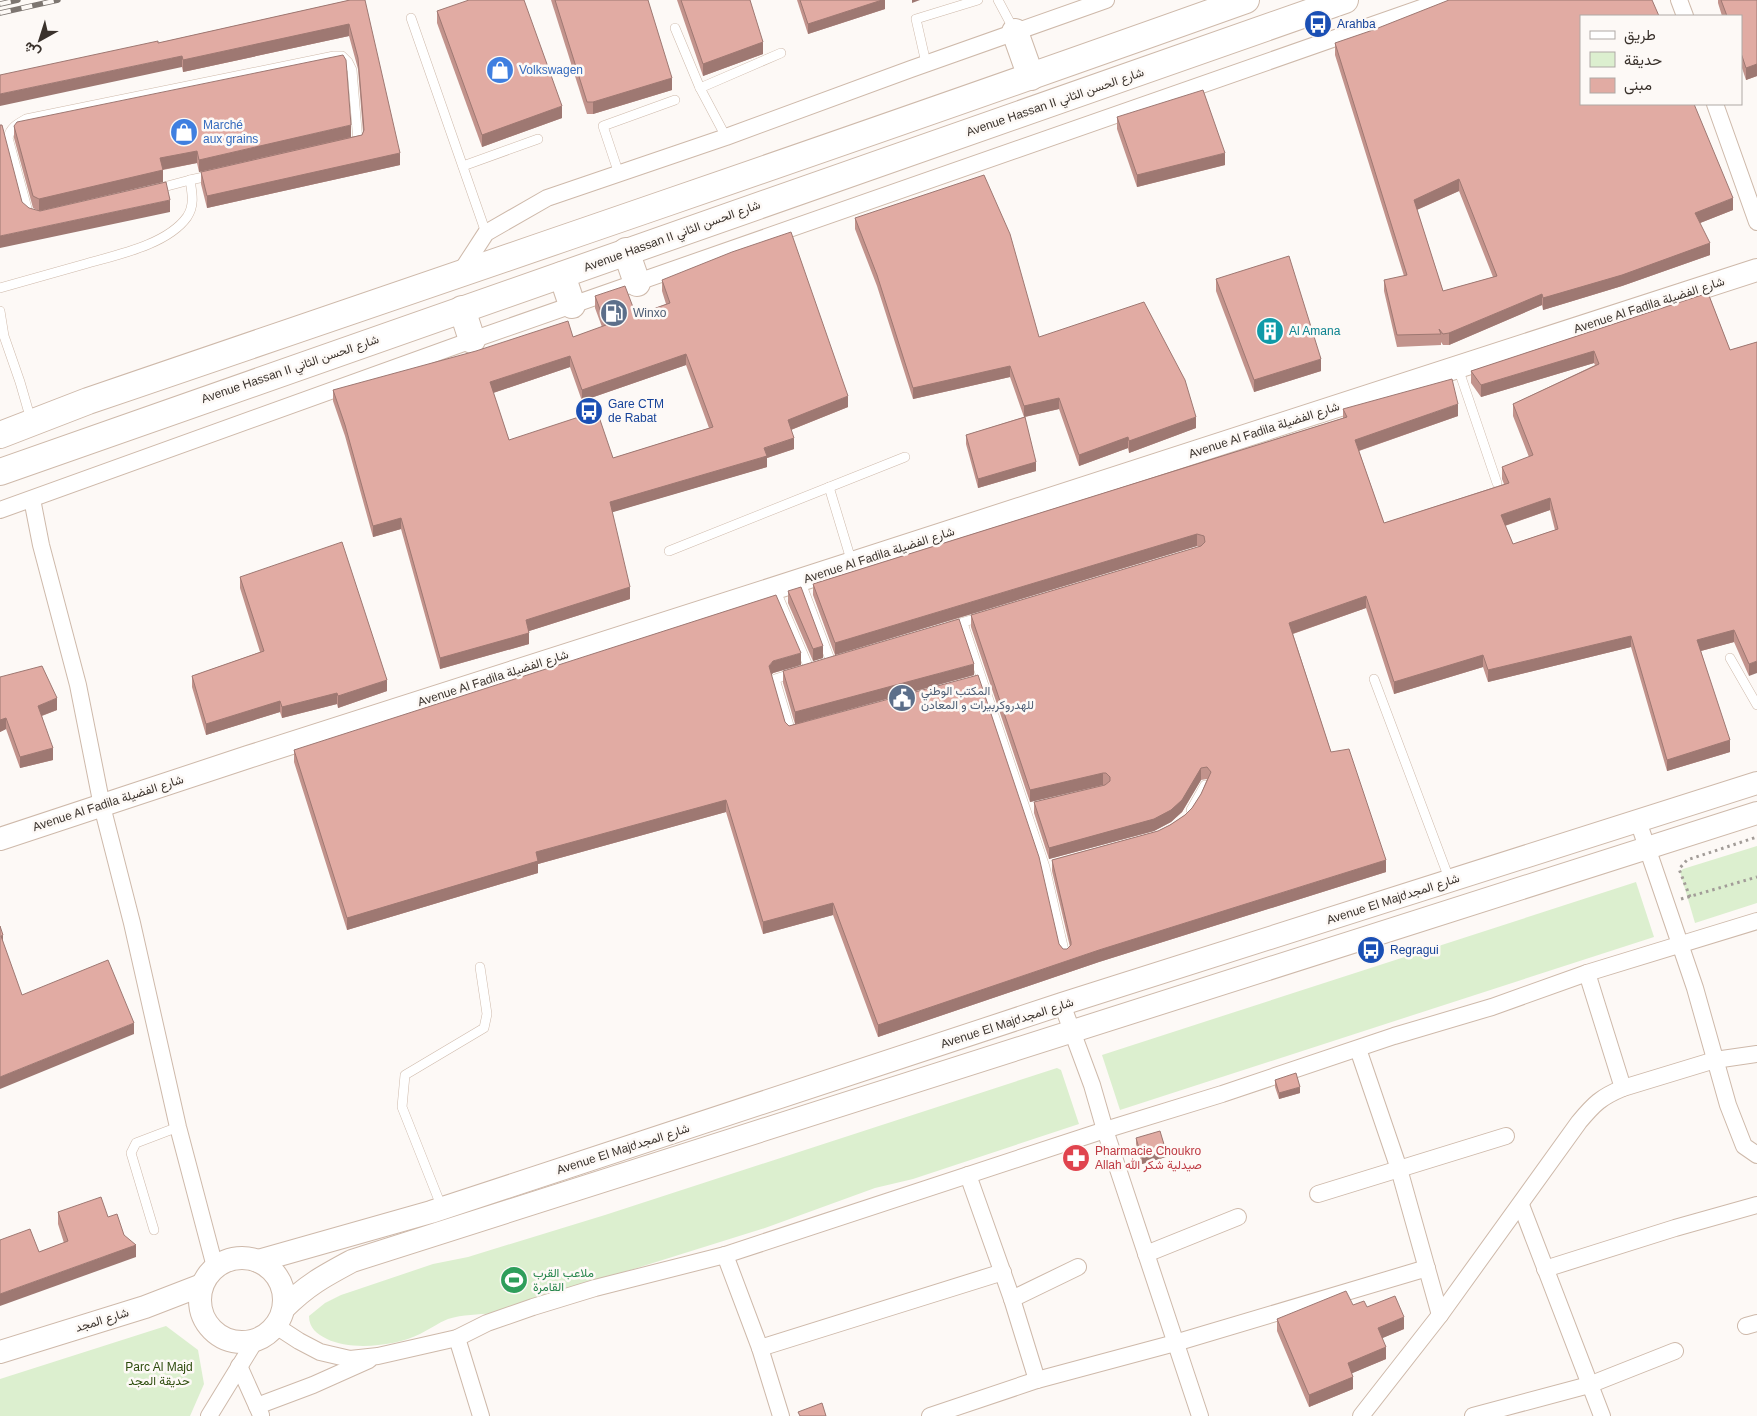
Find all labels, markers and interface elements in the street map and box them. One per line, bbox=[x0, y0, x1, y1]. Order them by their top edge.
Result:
bus stop icon: Arahba bbox=[1303, 9, 1333, 39]
north arrow bbox=[15, 15, 65, 65]
legend bbox=[1580, 15, 1742, 105]
place label: Arahba bbox=[1337, 17, 1376, 31]
text: طريق bbox=[1624, 26, 1656, 45]
text: ش bbox=[20, 38, 44, 62]
text: حديقة bbox=[1624, 51, 1662, 69]
shop icon: Volkswagen bbox=[485, 55, 515, 85]
place label: Volkswagen bbox=[519, 63, 583, 77]
street label: Avenue Hassan II شارع الحسن الثاني bbox=[964, 65, 1147, 142]
text: مبنى bbox=[1624, 76, 1652, 95]
shop icon: Marché aux grains bbox=[169, 117, 199, 147]
place label: Marché aux grains bbox=[203, 118, 258, 146]
street label: Avenue Hassan II شارع الحسن الثاني bbox=[582, 197, 763, 277]
street label: Avenue Al Fadila شارع الفضيلة bbox=[1572, 274, 1727, 338]
fuel station icon: Winxo bbox=[599, 298, 629, 328]
place label: Winxo bbox=[633, 306, 667, 320]
building icon: Al Amana bbox=[1255, 316, 1285, 346]
place label: Al Amana bbox=[1289, 324, 1341, 338]
street label: Avenue Hassan II شارع الحسن الثاني bbox=[199, 332, 382, 409]
bus stop icon: Gare CTM de Rabat bbox=[574, 396, 604, 426]
place label: Gare CTM de Rabat bbox=[608, 397, 664, 425]
street label: Avenue Al Fadila شارع الفضيلة bbox=[1187, 399, 1342, 463]
street label: Avenue Al Fadila شارع الفضيلة bbox=[802, 524, 957, 588]
street label: Avenue Al Fadila شارع الفضيلة bbox=[416, 647, 571, 711]
public building icon: المكتب الوطني للهدروكربيرات و المعادن bbox=[887, 683, 917, 713]
place label: المكتب الوطني للهدروكربيرات و المعادن bbox=[921, 684, 1034, 713]
street label: Avenue Al Fadila شارع الفضيلة bbox=[31, 772, 186, 836]
street label: Avenue El Majdشارع المجد bbox=[1325, 871, 1462, 929]
bus stop icon: Regragui bbox=[1356, 935, 1386, 965]
place label: Regragui bbox=[1390, 943, 1439, 957]
street label: Avenue El Majdشارع المجد bbox=[939, 995, 1076, 1053]
street label: Avenue El Majdشارع المجد bbox=[555, 1121, 692, 1179]
pharmacy icon: Pharmacie Choukro Allah صيدلية شكر الله bbox=[1061, 1143, 1091, 1173]
place label: Pharmacie Choukro Allah صيدلية شكر الله bbox=[1095, 1144, 1202, 1173]
sports icon: ملاعب القرب القامرة bbox=[499, 1265, 529, 1295]
place label: ملاعب القرب القامرة bbox=[533, 1266, 594, 1295]
street label: شارع المجد bbox=[74, 1305, 131, 1337]
park label: Parc Al Majd حديقة المجد bbox=[125, 1360, 193, 1388]

